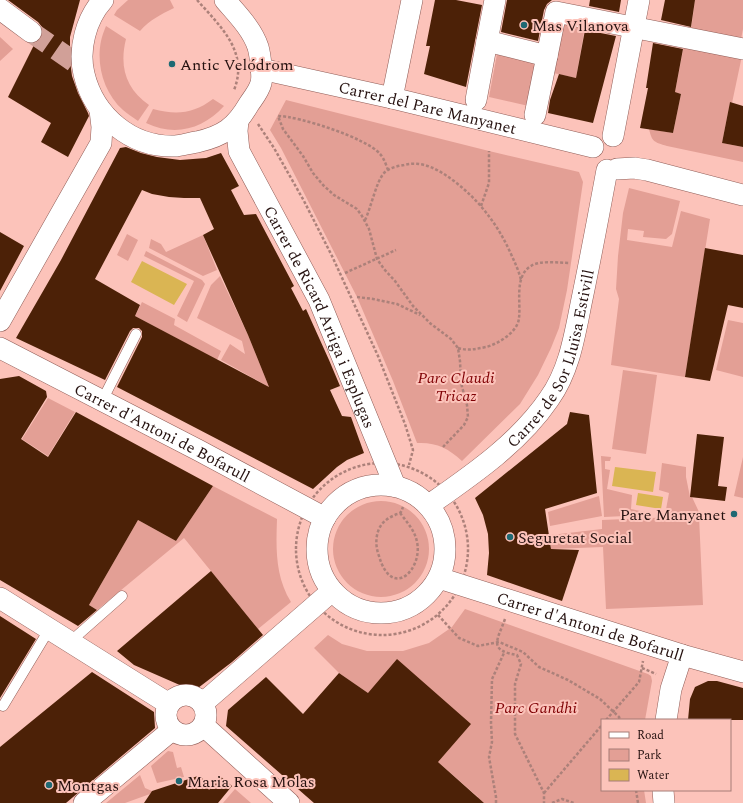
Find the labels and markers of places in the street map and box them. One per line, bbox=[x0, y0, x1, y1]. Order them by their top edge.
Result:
place label: Mas Vilanova bbox=[532, 14, 629, 38]
marker: Mas Vilanova bbox=[519, 20, 529, 30]
place label: Antic Velódrom bbox=[180, 53, 294, 77]
marker: Antic Velódrom bbox=[167, 59, 177, 69]
place label: Pare Manyanet bbox=[620, 503, 726, 527]
marker: Pare Manyanet bbox=[729, 509, 739, 519]
place label: Seguretat Social bbox=[518, 526, 632, 550]
marker: Seguretat Social bbox=[505, 532, 515, 542]
place label: Maria Rosa Molas bbox=[187, 770, 315, 794]
place label: Montgas bbox=[57, 774, 119, 798]
marker: Maria Rosa Molas bbox=[174, 776, 184, 786]
marker: Montgas bbox=[44, 780, 54, 790]

